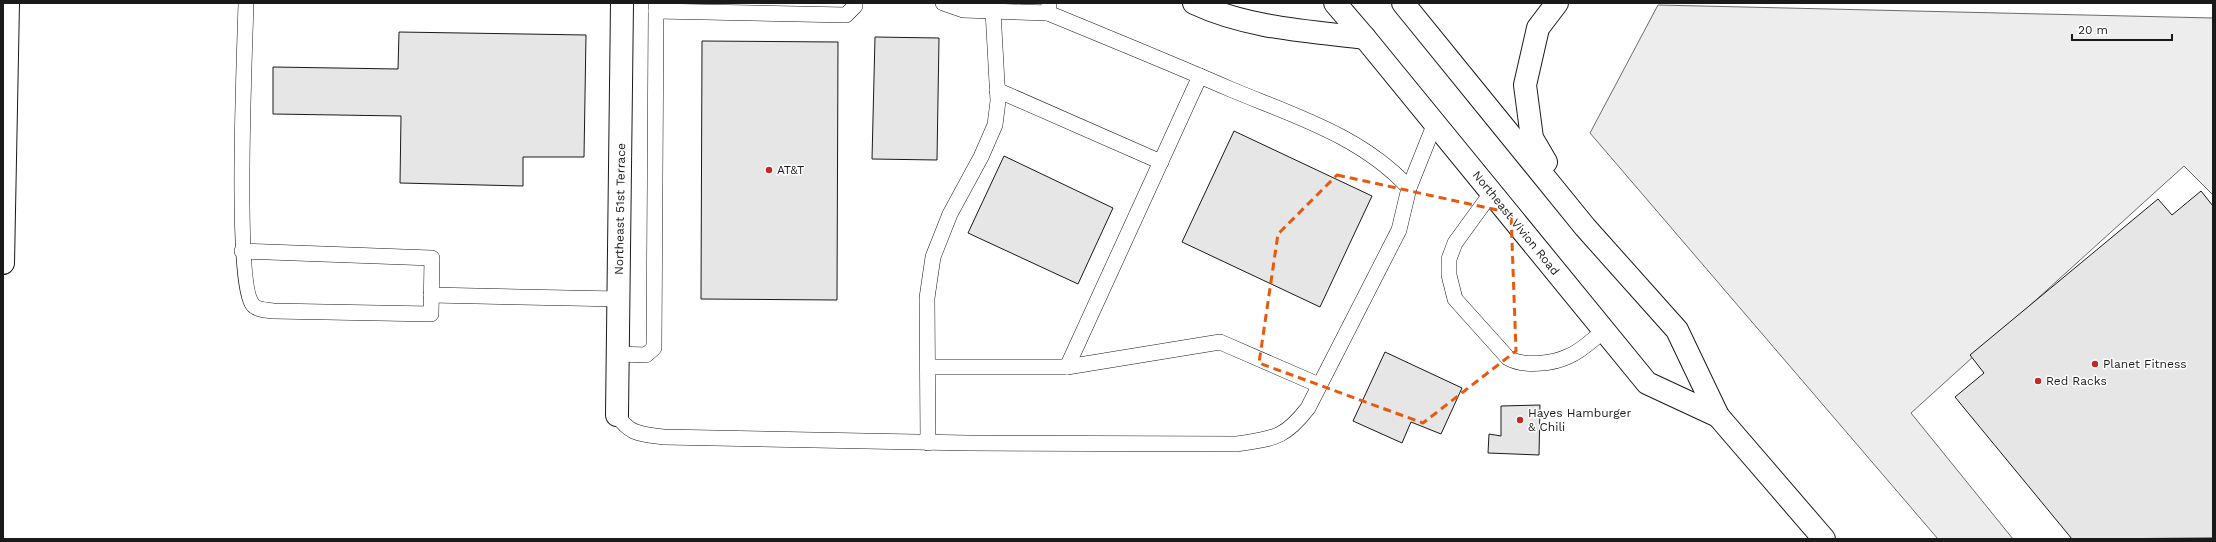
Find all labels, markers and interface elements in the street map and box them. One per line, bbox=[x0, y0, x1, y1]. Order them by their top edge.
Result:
scale bar bbox=[2072, 16, 2172, 42]
text: 20 m bbox=[2078, 23, 2108, 37]
street label: Northeast 51st Terrace bbox=[612, 143, 628, 275]
place label: AT&T bbox=[777, 163, 804, 177]
marker: AT&T bbox=[764, 165, 774, 175]
street label: Northeast Vivion Road bbox=[1470, 168, 1562, 278]
place label: Planet Fitness bbox=[2103, 357, 2187, 371]
marker: Planet Fitness bbox=[2090, 359, 2100, 369]
place label: Red Racks bbox=[2046, 374, 2107, 388]
marker: Red Racks bbox=[2033, 376, 2043, 386]
place label: Hayes Hamburger & Chili bbox=[1528, 406, 1632, 434]
marker: Hayes Hamburger & Chili bbox=[1515, 415, 1525, 425]

